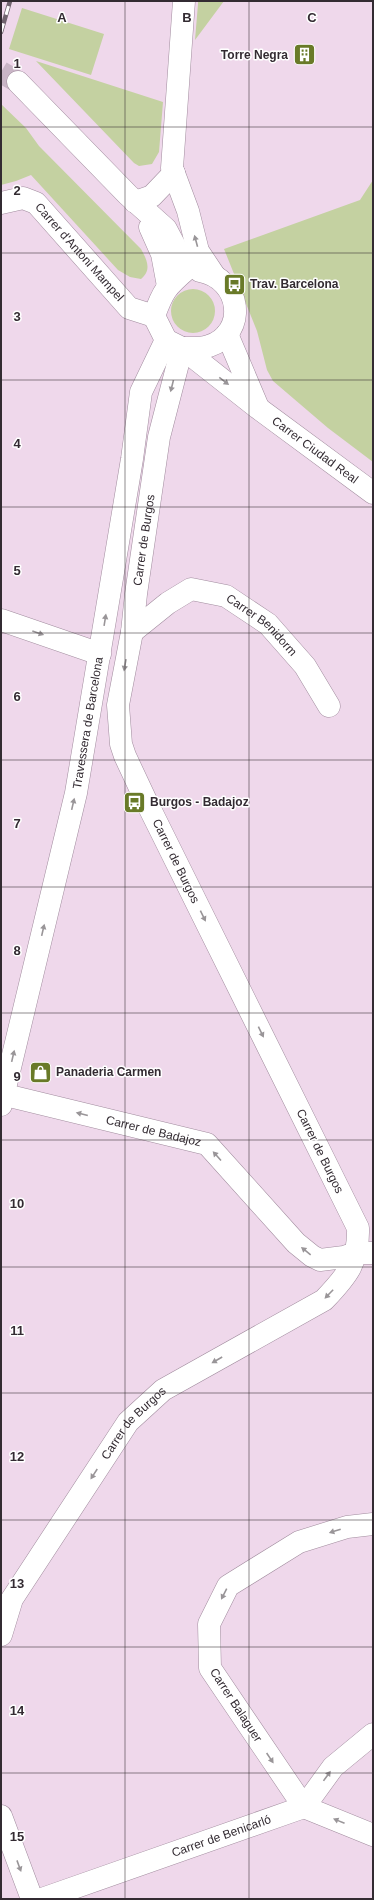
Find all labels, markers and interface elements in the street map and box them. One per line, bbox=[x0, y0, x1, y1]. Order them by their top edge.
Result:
text: A bbox=[57, 10, 67, 25]
text: B bbox=[182, 10, 192, 25]
text: C bbox=[307, 10, 317, 25]
building icon: Torre Negra bbox=[291, 42, 317, 68]
place label: Torre Negra bbox=[221, 48, 288, 62]
text: 1 bbox=[13, 56, 21, 71]
text: 2 bbox=[13, 183, 21, 198]
street label: Carrer d'Antoni Mampel bbox=[32, 200, 127, 304]
one-way arrow bbox=[192, 235, 198, 247]
bus stop icon: Trav. Barcelona bbox=[222, 271, 248, 297]
place label: Trav. Barcelona bbox=[250, 277, 339, 291]
text: 3 bbox=[13, 309, 21, 324]
one-way arrow bbox=[218, 376, 229, 385]
one-way arrow bbox=[169, 379, 175, 392]
street label: Carrer Ciudad Real bbox=[269, 414, 361, 487]
text: 4 bbox=[13, 436, 21, 451]
street label: Carrer de Burgos bbox=[130, 493, 158, 587]
text: 5 bbox=[13, 563, 21, 578]
street label: Carrer Benidorm bbox=[224, 591, 300, 659]
one-way arrow bbox=[103, 614, 109, 626]
one-way arrow bbox=[32, 630, 44, 636]
street label: Travessera de Barcelona bbox=[70, 655, 106, 790]
one-way arrow bbox=[122, 659, 128, 671]
text: 6 bbox=[13, 689, 21, 704]
bus stop icon: Burgos - Badajoz bbox=[122, 789, 148, 815]
place label: Burgos - Badajoz bbox=[150, 795, 249, 809]
one-way arrow bbox=[71, 797, 77, 810]
text: 7 bbox=[13, 816, 21, 831]
street label: Carrer de Burgos bbox=[150, 817, 202, 905]
one-way arrow bbox=[200, 910, 206, 922]
one-way arrow bbox=[41, 924, 47, 936]
text: 8 bbox=[13, 943, 21, 958]
one-way arrow bbox=[258, 1027, 264, 1038]
one-way arrow bbox=[10, 1050, 16, 1062]
shop icon: Panaderia Carmen bbox=[27, 1059, 53, 1085]
place label: Panaderia Carmen bbox=[56, 1065, 161, 1079]
text: 9 bbox=[13, 1069, 21, 1084]
street label: Carrer de Burgos bbox=[294, 1107, 346, 1195]
one-way arrow bbox=[76, 1110, 88, 1116]
street label: Carrer de Badajoz bbox=[105, 1113, 203, 1149]
one-way arrow bbox=[213, 1151, 222, 1161]
text: 10 bbox=[10, 1196, 24, 1211]
one-way arrow bbox=[300, 1247, 311, 1255]
one-way arrow bbox=[325, 1289, 334, 1299]
text: 11 bbox=[10, 1323, 24, 1338]
one-way arrow bbox=[211, 1356, 223, 1363]
street label: Carrer de Burgos bbox=[98, 1384, 169, 1462]
text: 12 bbox=[10, 1449, 24, 1464]
one-way arrow bbox=[90, 1468, 97, 1480]
one-way arrow bbox=[328, 1528, 340, 1534]
text: 13 bbox=[10, 1576, 24, 1591]
one-way arrow bbox=[221, 1588, 227, 1600]
street label: Carrer Balaguer bbox=[207, 1665, 265, 1745]
text: 14 bbox=[10, 1703, 25, 1718]
one-way arrow bbox=[266, 1753, 274, 1763]
one-way arrow bbox=[323, 1770, 331, 1781]
street label: Carrer de Benicarló bbox=[170, 1812, 273, 1860]
one-way arrow bbox=[333, 1818, 344, 1824]
text: 15 bbox=[10, 1829, 24, 1844]
one-way arrow bbox=[17, 1860, 23, 1872]

